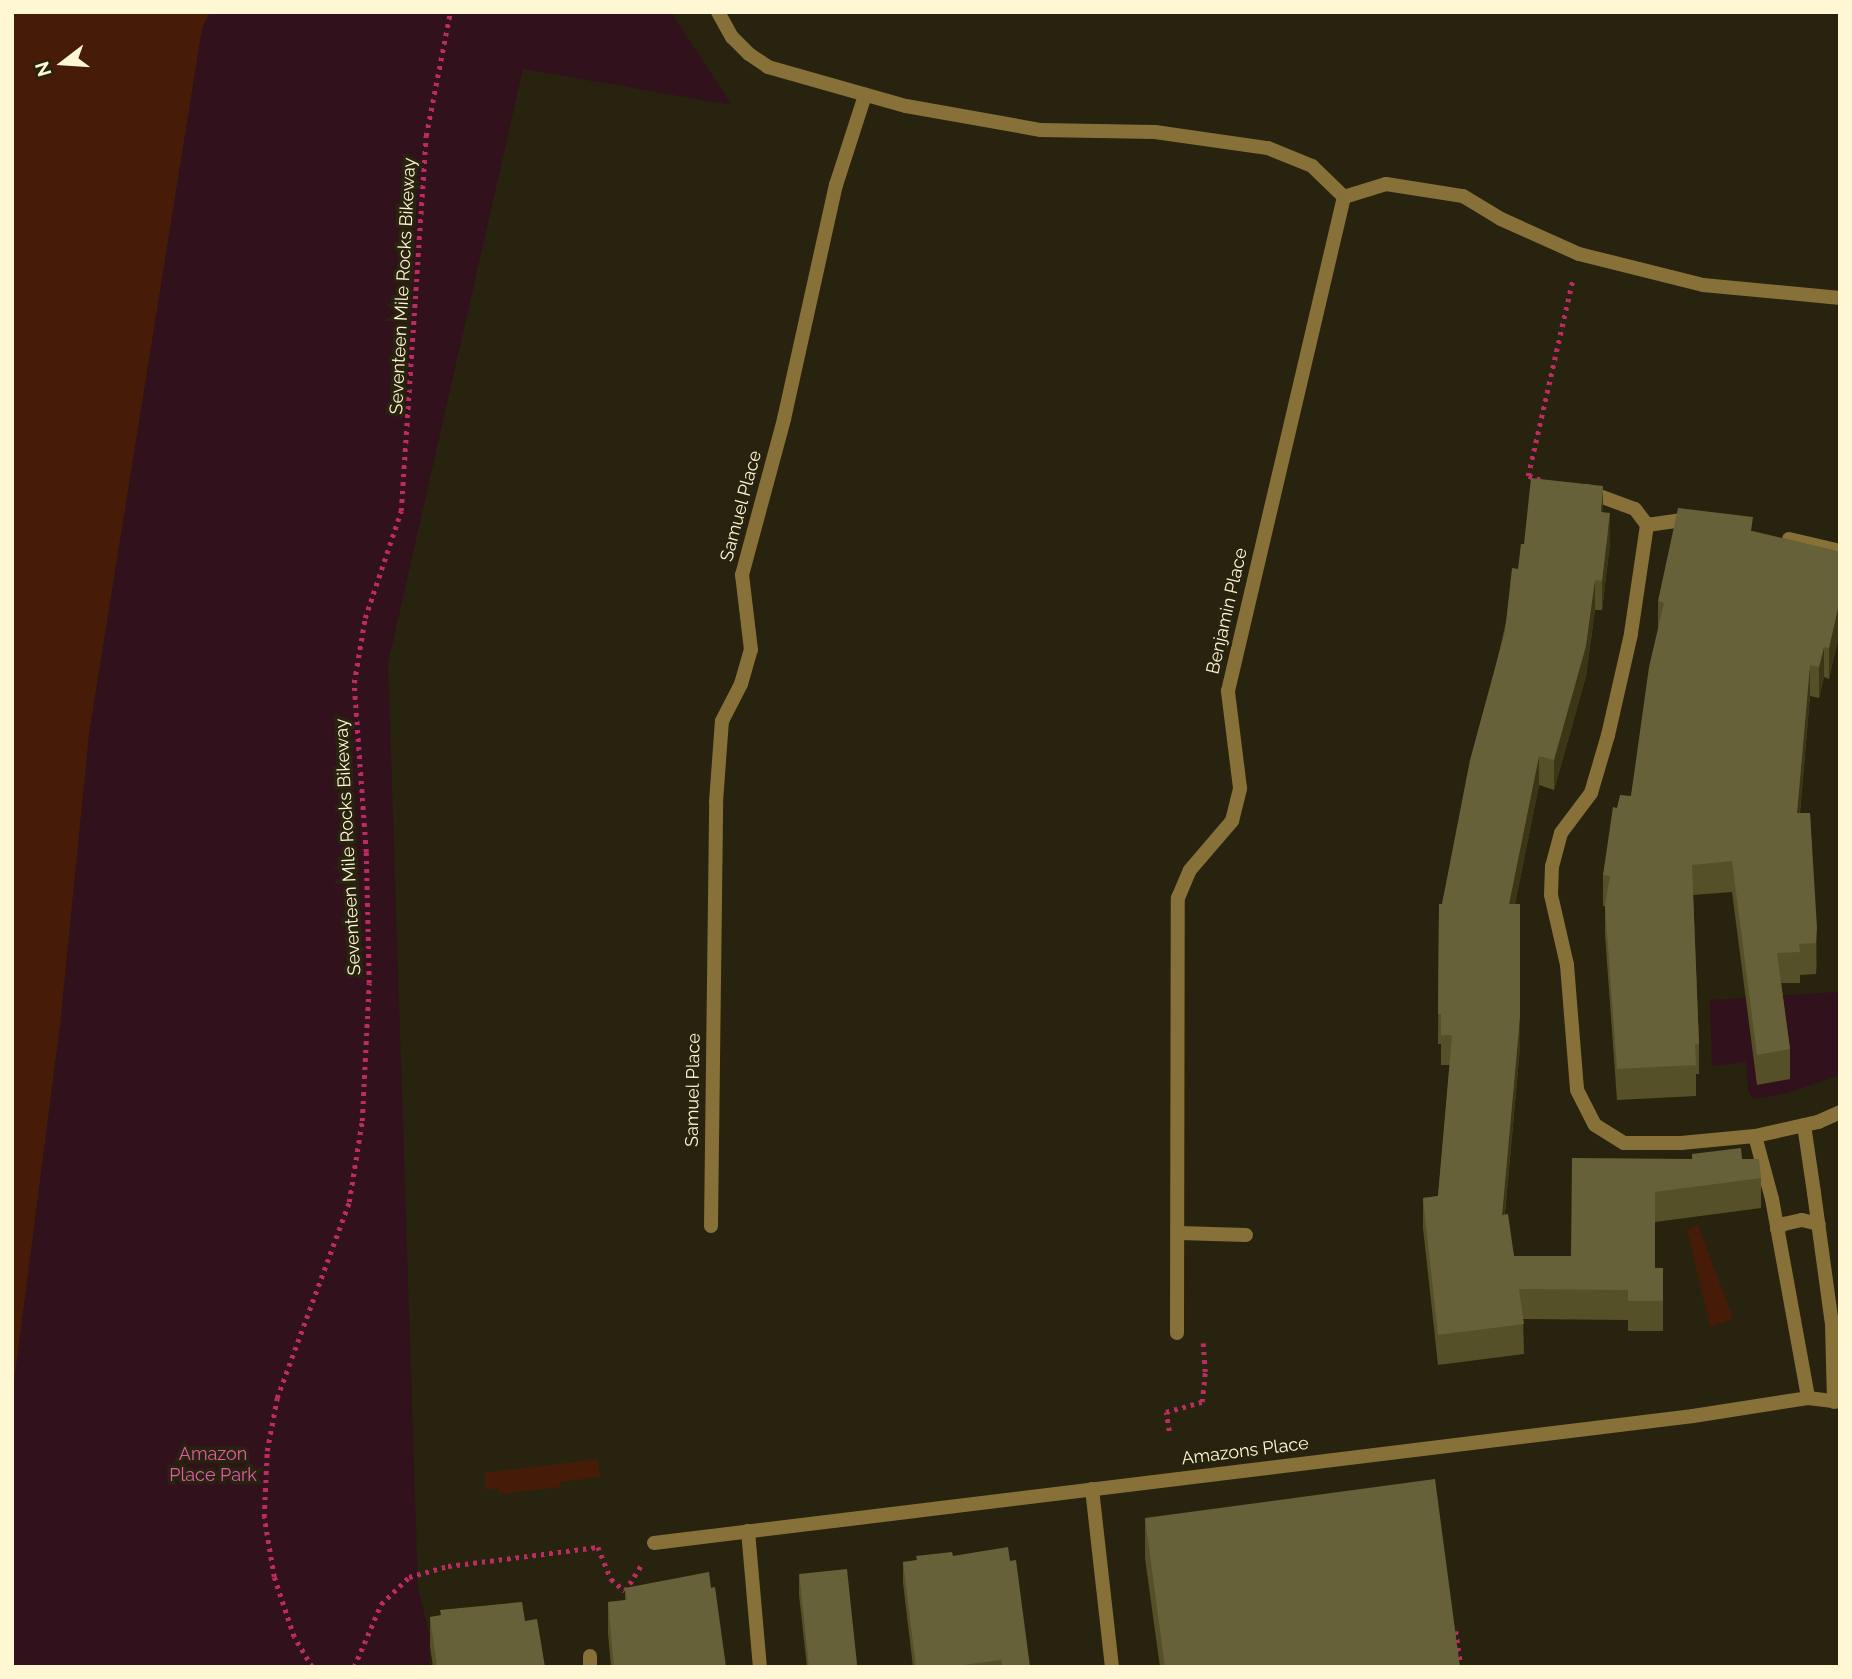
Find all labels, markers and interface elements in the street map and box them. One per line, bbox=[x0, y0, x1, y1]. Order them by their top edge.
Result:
north arrow bbox=[28, 28, 98, 98]
text: N bbox=[30, 59, 56, 79]
street label: Seventeen Mile Rocks Bikeway bbox=[385, 157, 421, 415]
street label: Samuel Place bbox=[716, 448, 766, 564]
street label: Benjamin Place bbox=[1202, 546, 1252, 676]
street label: Seventeen Mile Rocks Bikeway bbox=[330, 718, 366, 976]
street label: Samuel Place bbox=[681, 1033, 705, 1147]
street label: Amazons Place bbox=[1180, 1432, 1310, 1470]
park label: Amazon Place Park bbox=[169, 1444, 257, 1486]

